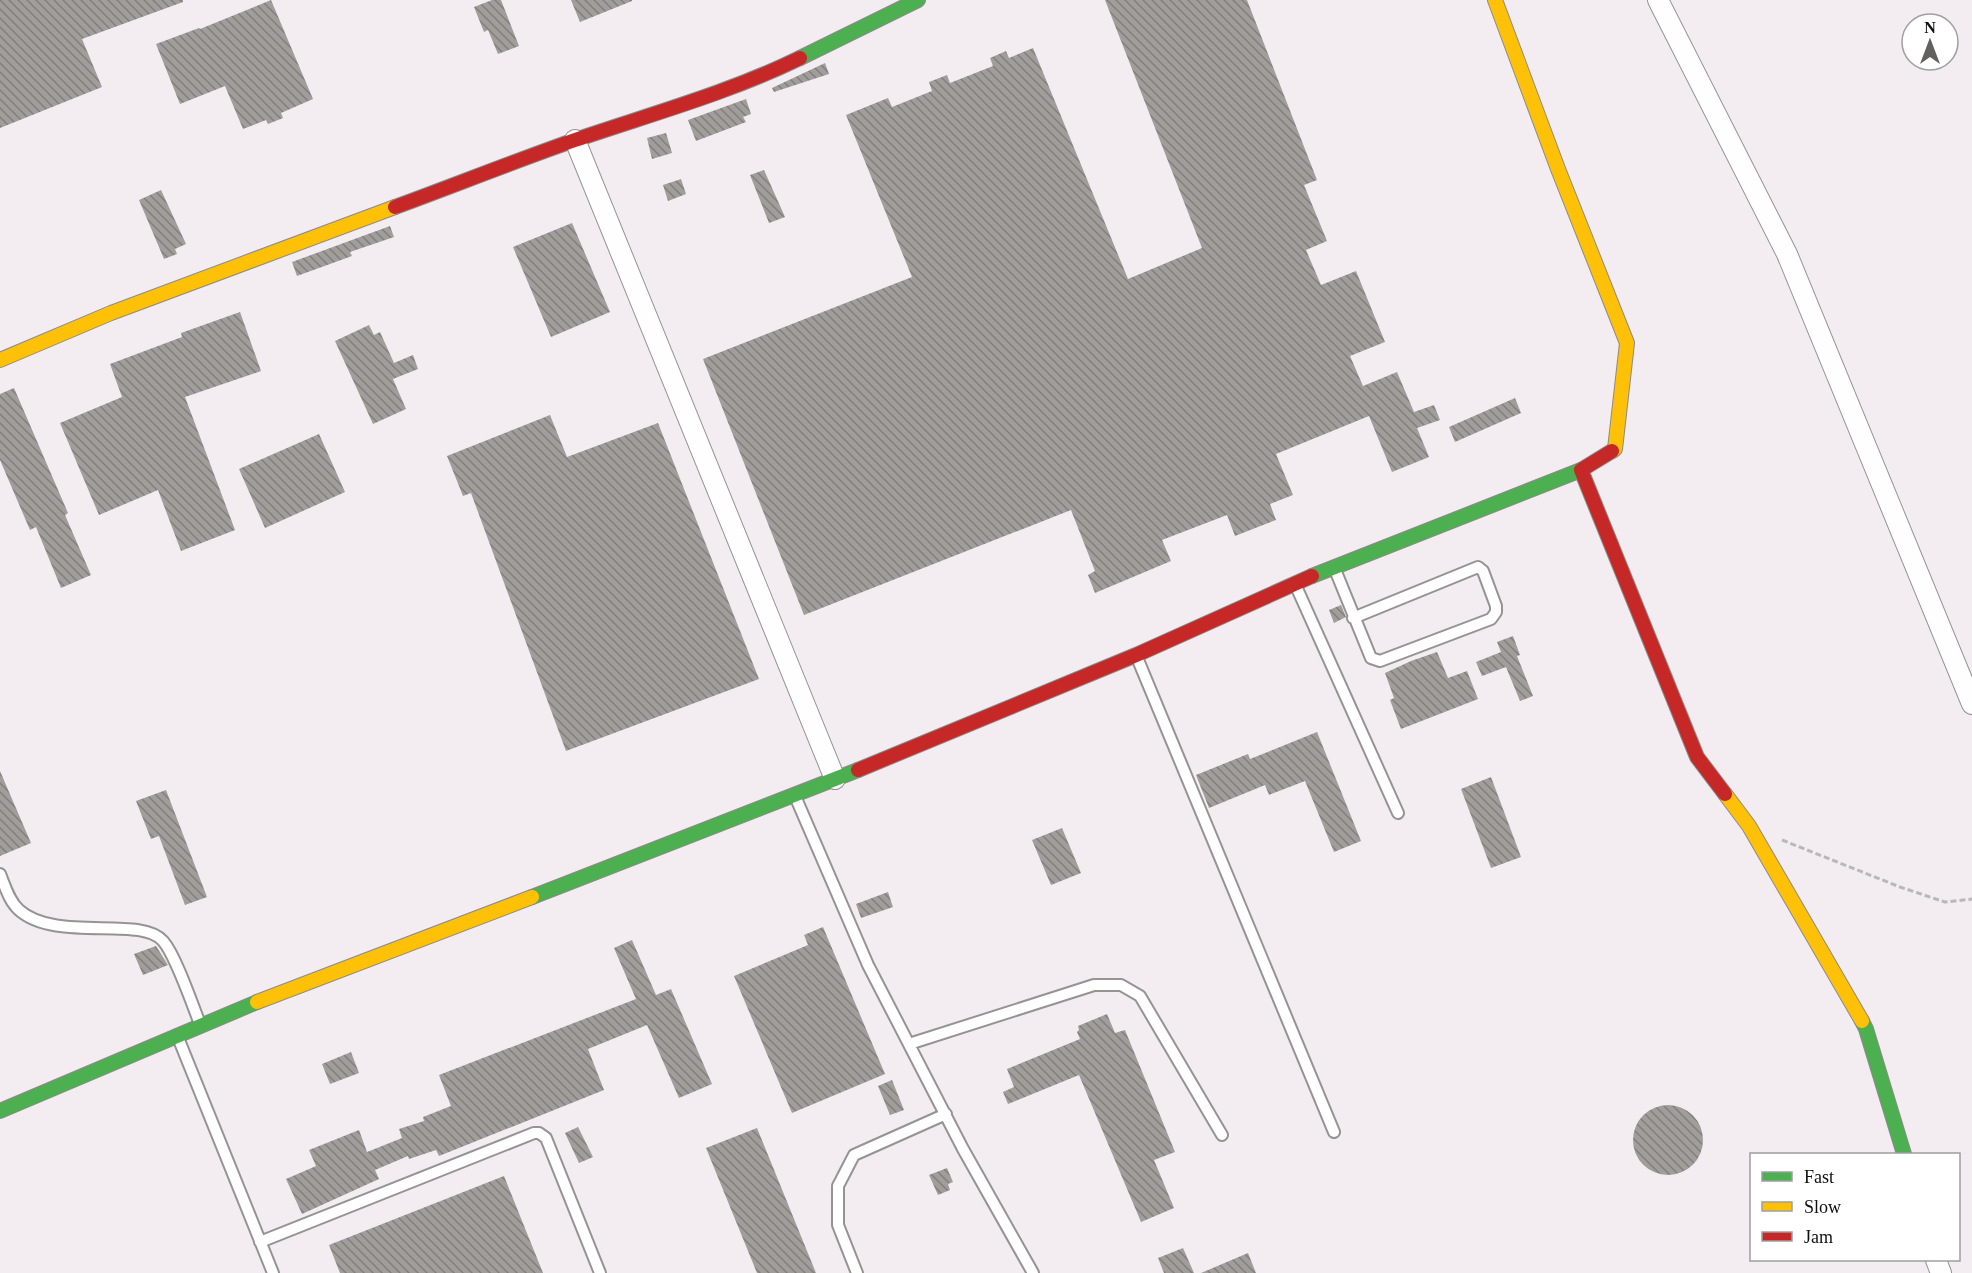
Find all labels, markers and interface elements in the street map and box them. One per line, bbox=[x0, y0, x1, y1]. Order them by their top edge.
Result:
north arrow bbox=[1900, 12, 1960, 72]
text: N bbox=[1924, 19, 1936, 36]
legend bbox=[1750, 1153, 1960, 1261]
text: Fast bbox=[1804, 1167, 1834, 1187]
text: Slow bbox=[1804, 1197, 1841, 1217]
text: Jam bbox=[1804, 1227, 1833, 1247]

